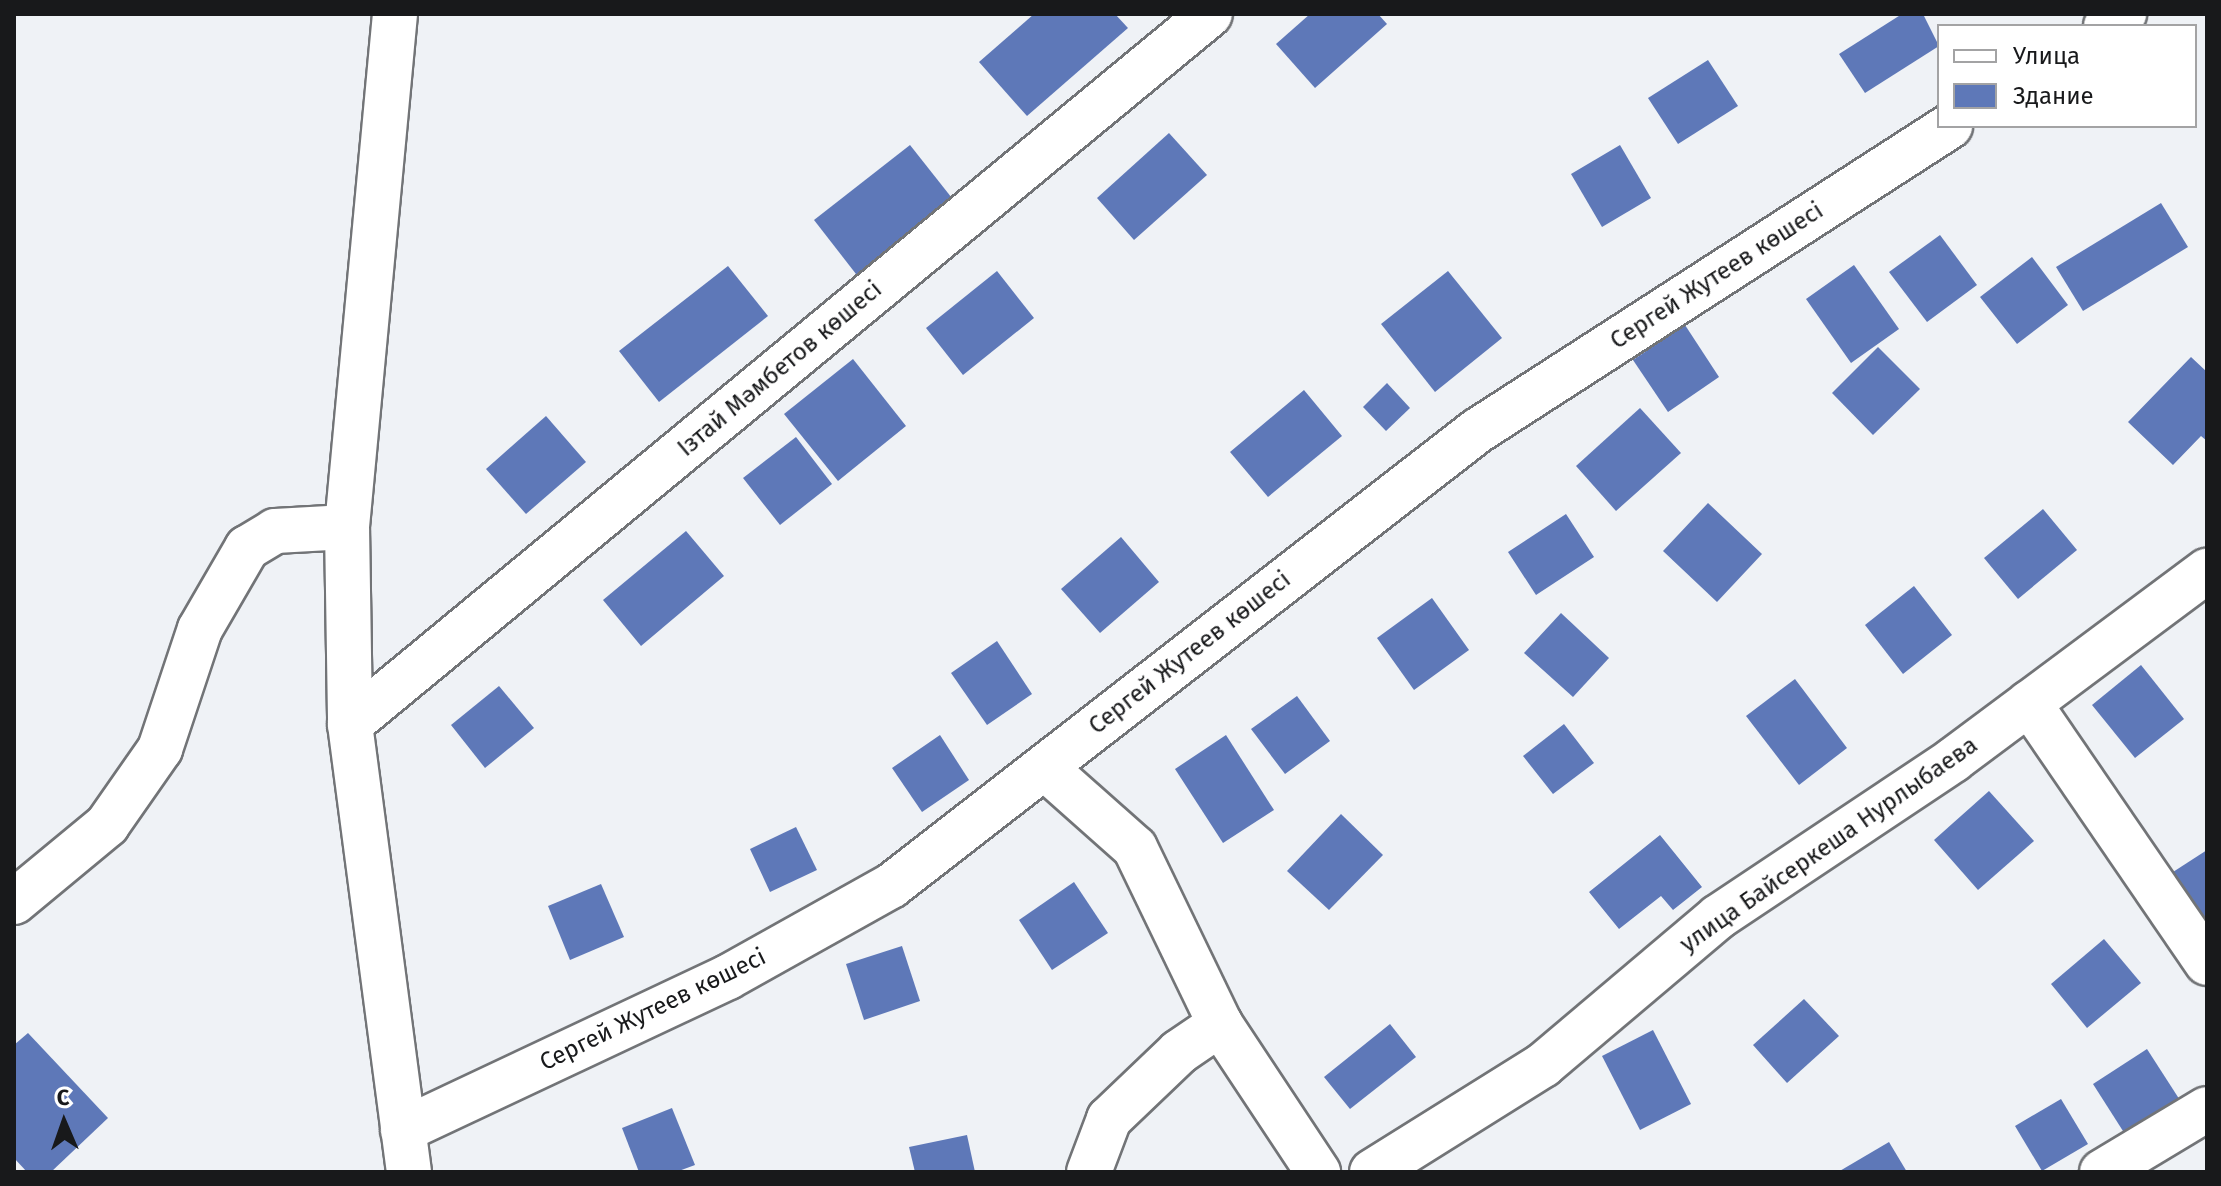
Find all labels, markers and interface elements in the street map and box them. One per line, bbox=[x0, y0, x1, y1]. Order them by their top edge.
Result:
legend bbox=[1937, 24, 2197, 128]
text: Улица bbox=[2013, 42, 2080, 70]
text: Здание bbox=[2013, 82, 2094, 110]
street label: Сергей Жутеев көшесі bbox=[1605, 196, 1829, 356]
street label: Ізтай Мәмбетов көшесі bbox=[672, 275, 888, 463]
street label: Сергей Жутеев көшесі bbox=[1083, 565, 1297, 741]
street label: улица Байсеркеша Нурлыбаева bbox=[1675, 731, 1983, 959]
street label: Сергей Жутеев көшесі bbox=[535, 943, 771, 1077]
north arrow bbox=[24, 1082, 104, 1162]
text: С bbox=[56, 1084, 70, 1111]

